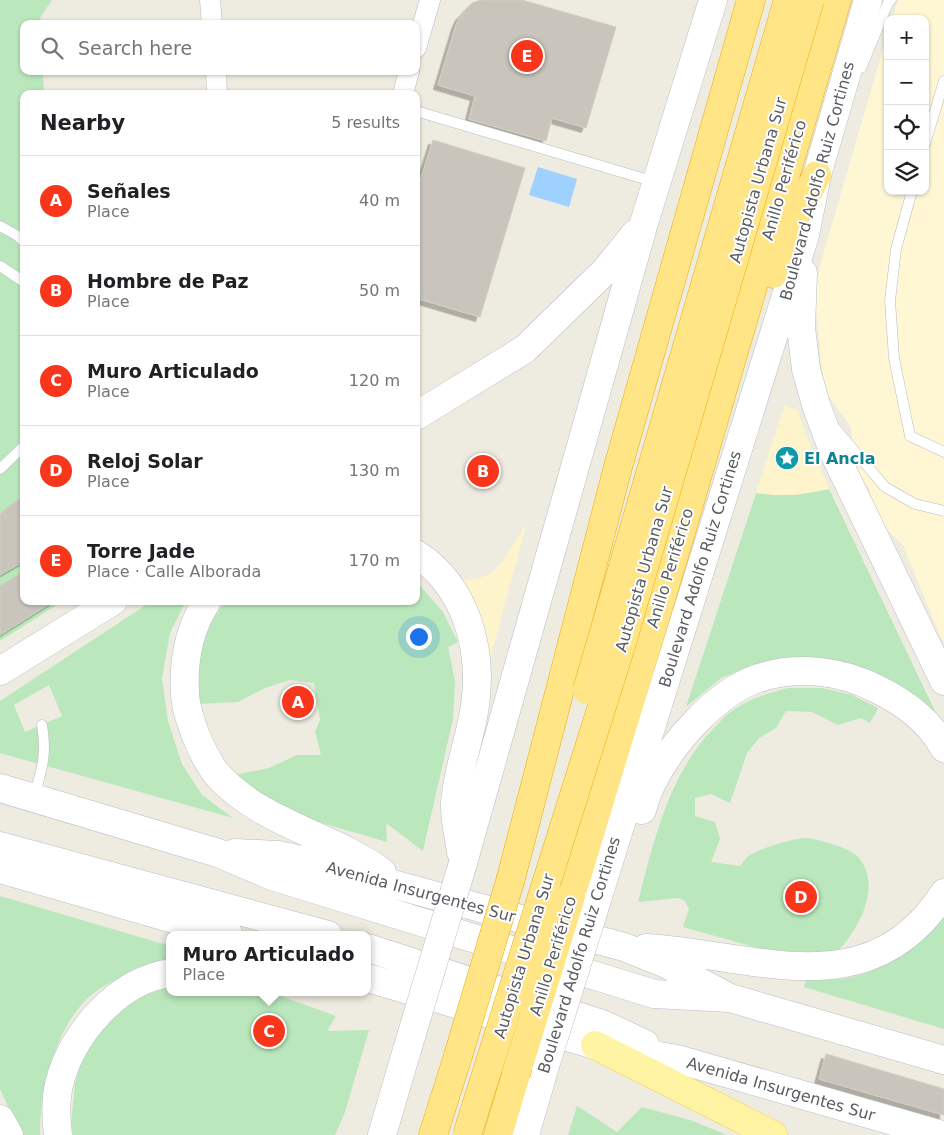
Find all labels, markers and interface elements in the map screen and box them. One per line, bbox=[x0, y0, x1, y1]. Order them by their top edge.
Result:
map controls bbox=[884, 15, 929, 195]
button: + bbox=[884, 15, 929, 60]
search box bbox=[20, 20, 420, 75]
icon: search bbox=[38, 34, 66, 62]
text: Search here bbox=[78, 37, 192, 59]
pin: E bbox=[511, 37, 543, 75]
street label: Boulevard Adolfo Ruiz Cortines bbox=[776, 59, 858, 303]
button: − bbox=[884, 60, 929, 105]
street label: Autopista Urbana Sur bbox=[725, 95, 791, 265]
button: locate bbox=[884, 105, 929, 150]
text: Nearby bbox=[40, 111, 125, 135]
text: 5 results bbox=[331, 113, 400, 132]
street label: Anillo Periférico bbox=[758, 118, 810, 242]
button: layers bbox=[884, 150, 929, 195]
text: Señales bbox=[87, 180, 171, 202]
text: A bbox=[50, 191, 62, 210]
text: 40 m bbox=[359, 191, 400, 210]
text: Place bbox=[87, 202, 130, 221]
text: Hombre de Paz bbox=[87, 270, 249, 292]
text: B bbox=[50, 281, 62, 300]
text: 50 m bbox=[359, 281, 400, 300]
text: Place bbox=[87, 292, 130, 311]
text: Muro Articulado bbox=[87, 360, 259, 382]
text: C bbox=[50, 371, 62, 390]
text: 120 m bbox=[349, 371, 400, 390]
text: Place bbox=[87, 382, 130, 401]
place icon: El Ancla bbox=[774, 445, 800, 471]
street label: Boulevard Adolfo Ruiz Cortines bbox=[655, 448, 745, 690]
place label: El Ancla bbox=[804, 449, 876, 468]
text: Reloj Solar bbox=[87, 450, 203, 472]
pin: B bbox=[467, 452, 499, 490]
text: D bbox=[49, 461, 63, 480]
text: 130 m bbox=[349, 461, 400, 480]
text: Place bbox=[87, 472, 130, 491]
street label: Autopista Urbana Sur bbox=[611, 484, 677, 654]
street label: Anillo Periférico bbox=[643, 506, 697, 630]
text: Torre Jade bbox=[87, 540, 195, 562]
text: E bbox=[51, 551, 61, 570]
text: 170 m bbox=[349, 551, 400, 570]
text: Place · Calle Alborada bbox=[87, 562, 261, 581]
your location bbox=[406, 624, 432, 650]
pin: A bbox=[282, 683, 314, 721]
street label: Boulevard Adolfo Ruiz Cortines bbox=[534, 834, 624, 1076]
street label: Avenida Insurgentes Sur bbox=[324, 858, 518, 927]
street label: Autopista Urbana Sur bbox=[490, 871, 558, 1041]
pin: D bbox=[785, 878, 817, 916]
street label: Anillo Periférico bbox=[526, 894, 580, 1018]
popup bbox=[166, 931, 371, 996]
text: Muro Articulado bbox=[183, 943, 354, 965]
text: Place bbox=[183, 965, 225, 984]
pin: C bbox=[253, 1012, 285, 1050]
street label: Avenida Insurgentes Sur bbox=[685, 1053, 878, 1125]

